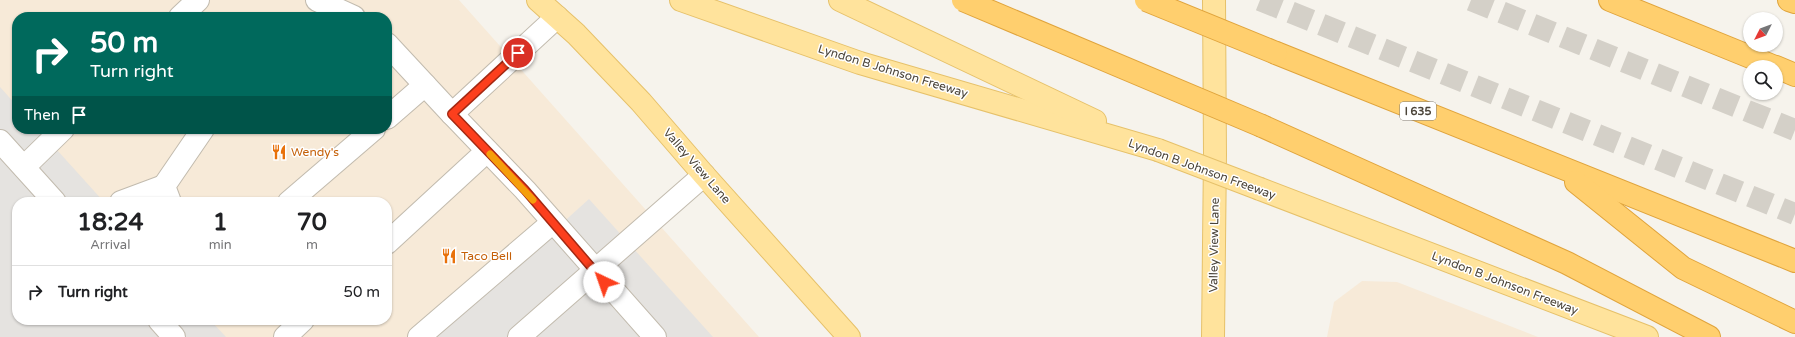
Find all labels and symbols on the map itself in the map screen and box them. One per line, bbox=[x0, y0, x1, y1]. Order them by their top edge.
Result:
north arrow bbox=[1743, 12, 1783, 52]
pin bbox=[501, 36, 535, 70]
street label: Lyndon B Johnson Freeway bbox=[816, 42, 970, 101]
road number: I 635 bbox=[1400, 102, 1436, 120]
street label: Valley View Lane bbox=[661, 126, 734, 207]
street label: Lyndon B Johnson Freeway bbox=[1126, 136, 1278, 202]
restaurant icon: Wendy's bbox=[270, 143, 288, 161]
place label: Wendy's bbox=[291, 145, 339, 159]
street label: Valley View Lane bbox=[1206, 197, 1222, 293]
restaurant icon: Taco Bell bbox=[440, 247, 458, 265]
place label: Taco Bell bbox=[461, 249, 512, 263]
street label: Lyndon B Johnson Freeway bbox=[1430, 249, 1581, 318]
position arrow bbox=[583, 261, 625, 303]

